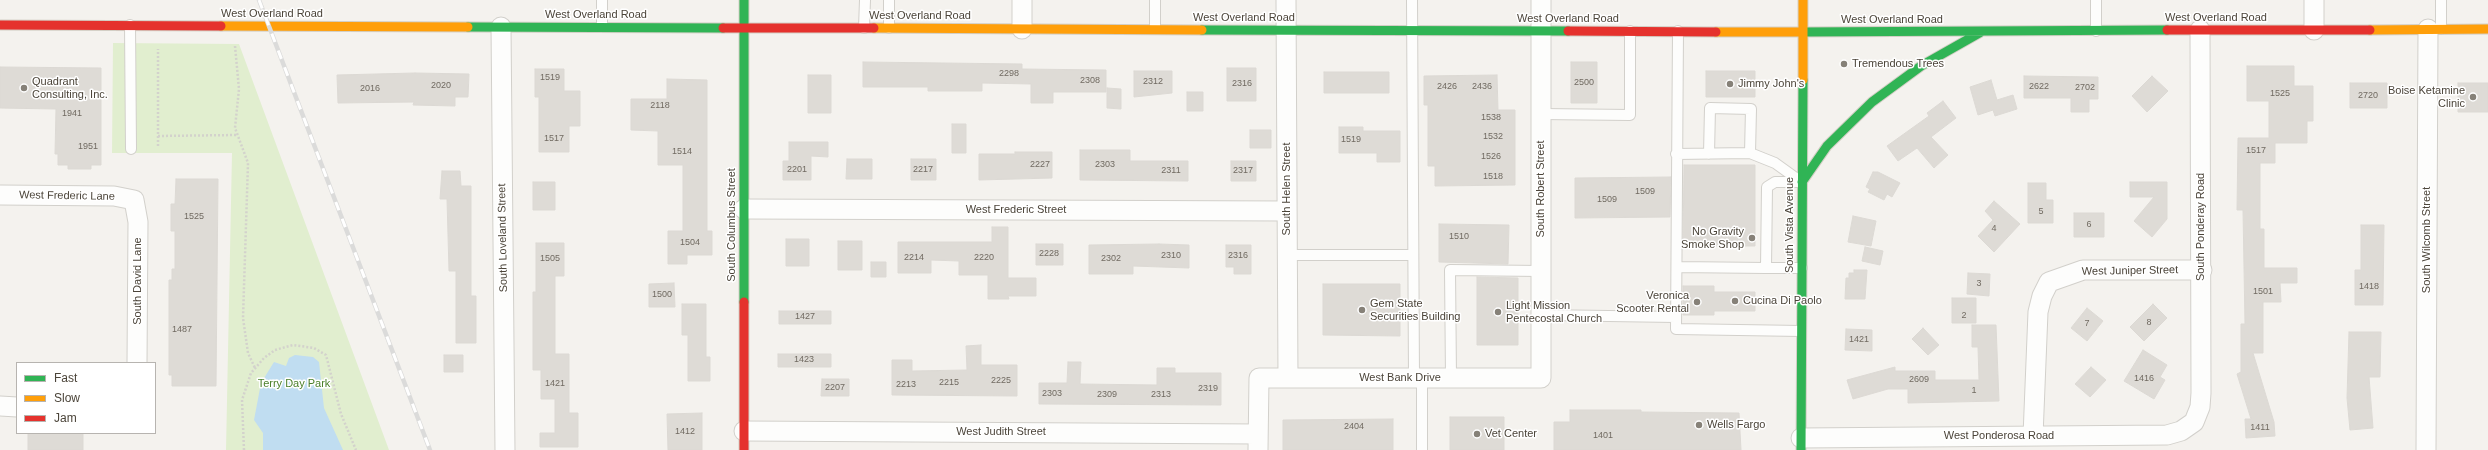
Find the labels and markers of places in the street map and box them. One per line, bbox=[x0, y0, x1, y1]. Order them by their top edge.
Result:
place label: Tremendous Trees bbox=[1852, 57, 1944, 71]
marker: Tremendous Trees bbox=[1839, 59, 1849, 69]
place label: Quadrant Consulting, Inc. bbox=[32, 75, 108, 101]
place label: Jimmy John's bbox=[1738, 77, 1804, 91]
marker: Jimmy John's bbox=[1725, 79, 1735, 89]
marker: Quadrant Consulting, Inc. bbox=[19, 83, 29, 93]
place label: Boise Ketamine Clinic bbox=[2388, 84, 2465, 110]
marker: Boise Ketamine Clinic bbox=[2468, 92, 2478, 102]
place label: No Gravity Smoke Shop bbox=[1681, 225, 1744, 251]
marker: No Gravity Smoke Shop bbox=[1747, 233, 1757, 243]
place label: Veronica Scooter Rental bbox=[1616, 289, 1689, 315]
place label: Cucina Di Paolo bbox=[1743, 294, 1822, 308]
marker: Cucina Di Paolo bbox=[1730, 296, 1740, 306]
place label: Gem State Securities Building bbox=[1370, 297, 1460, 323]
marker: Veronica Scooter Rental bbox=[1692, 297, 1702, 307]
place label: Light Mission Pentecostal Church bbox=[1506, 299, 1602, 325]
marker: Gem State Securities Building bbox=[1357, 305, 1367, 315]
marker: Light Mission Pentecostal Church bbox=[1493, 307, 1503, 317]
place label: Wells Fargo bbox=[1707, 418, 1765, 432]
marker: Wells Fargo bbox=[1694, 420, 1704, 430]
place label: Vet Center bbox=[1485, 427, 1537, 441]
marker: Vet Center bbox=[1472, 429, 1482, 439]

